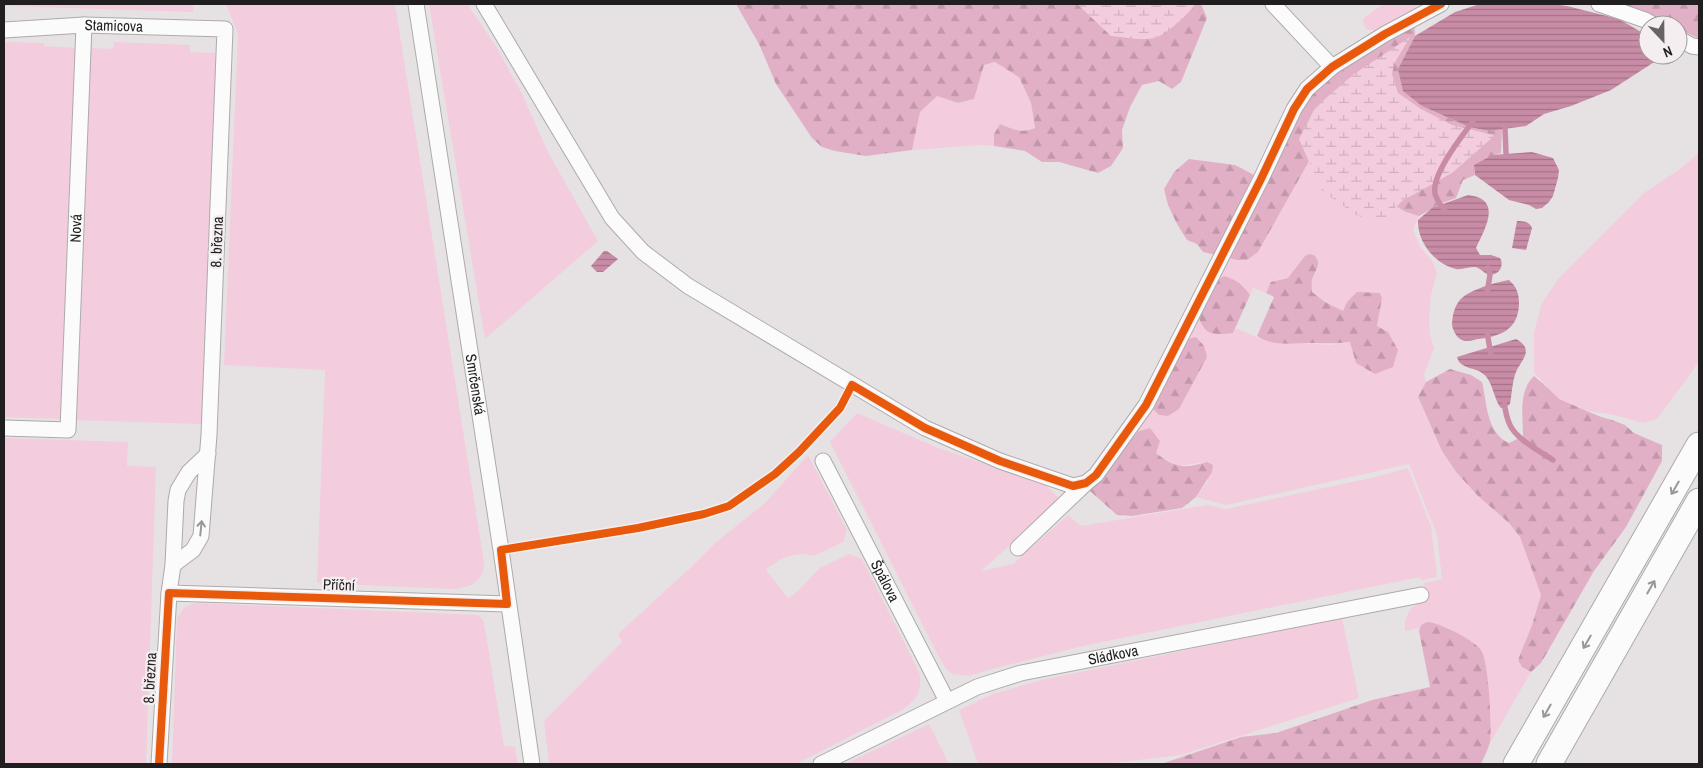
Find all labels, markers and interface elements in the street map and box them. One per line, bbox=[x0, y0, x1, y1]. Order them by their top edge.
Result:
street label: Stamicova bbox=[84, 14, 143, 37]
north arrow bbox=[1638, 15, 1688, 65]
text: N bbox=[1661, 42, 1675, 62]
street label: Nová bbox=[64, 213, 87, 243]
street label: 8. března bbox=[205, 216, 228, 268]
street label: Smrčenská bbox=[461, 352, 491, 417]
one-way arrow bbox=[1670, 480, 1680, 494]
one-way arrow bbox=[197, 520, 206, 536]
street label: Špálova bbox=[866, 556, 905, 605]
street label: Příční bbox=[323, 573, 356, 596]
one-way arrow bbox=[1646, 580, 1656, 594]
one-way arrow bbox=[1581, 634, 1591, 649]
street label: Sládkova bbox=[1086, 639, 1140, 670]
street label: 8. března bbox=[138, 652, 161, 704]
one-way arrow bbox=[1542, 704, 1552, 719]

